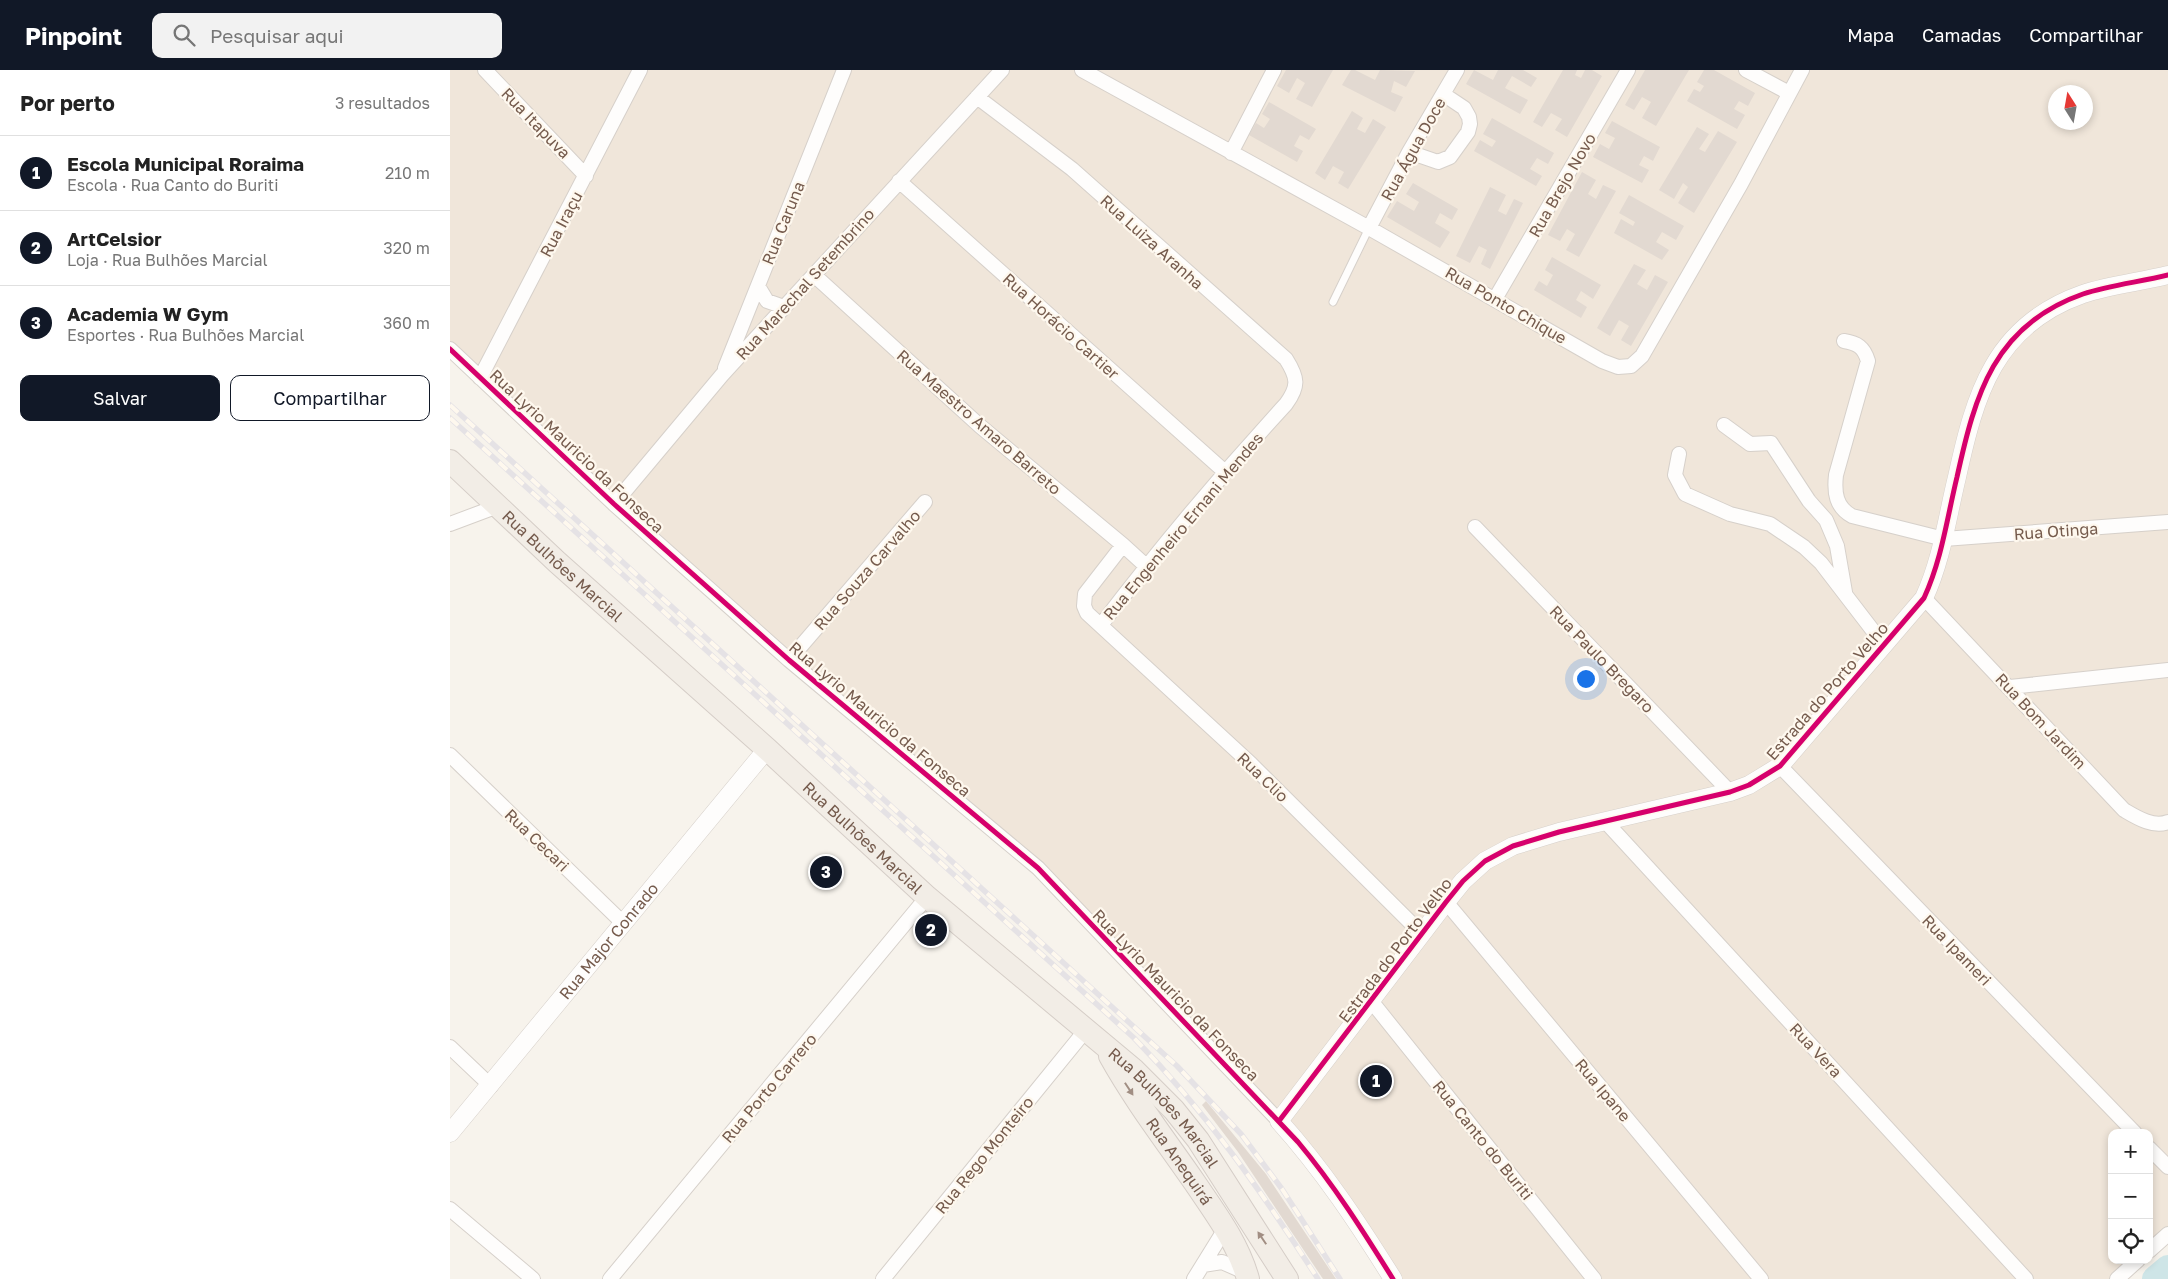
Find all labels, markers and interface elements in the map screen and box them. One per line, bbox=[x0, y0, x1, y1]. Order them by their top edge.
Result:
search box bbox=[152, 13, 502, 58]
text: Pinpoint bbox=[25, 21, 122, 50]
icon: search bbox=[170, 21, 198, 49]
text: Pesquisar aqui bbox=[210, 24, 344, 47]
text: Mapa bbox=[1847, 24, 1894, 46]
text: Camadas bbox=[1922, 24, 2001, 46]
text: Compartilhar bbox=[2029, 24, 2143, 46]
street label: Rua Itapuva bbox=[497, 83, 575, 163]
north arrow bbox=[2048, 85, 2093, 130]
text: Por perto bbox=[20, 90, 115, 116]
text: 3 resultados bbox=[335, 93, 430, 113]
street label: Rua Água Doce bbox=[1376, 94, 1450, 204]
street label: Rua Brejo Novo bbox=[1524, 129, 1600, 241]
text: Escola Municipal Roraima bbox=[67, 152, 304, 175]
text: 1 bbox=[32, 163, 40, 183]
text: 210 m bbox=[385, 163, 430, 183]
text: Escola · Rua Canto do Buriti bbox=[67, 175, 278, 195]
street label: Rua Caruna bbox=[757, 178, 809, 268]
street label: Rua Iraçu bbox=[535, 188, 587, 260]
street label: Rua Luiza Aranha bbox=[1096, 190, 1208, 294]
street label: Rua Marechal Setembrino bbox=[732, 204, 878, 364]
text: ArtCelsior bbox=[67, 227, 162, 250]
text: 2 bbox=[31, 238, 41, 258]
text: 320 m bbox=[383, 238, 430, 258]
text: Loja · Rua Bulhões Marcial bbox=[67, 250, 268, 270]
street label: Rua Ponto Chique bbox=[1442, 262, 1570, 348]
street label: Rua Horácio Cartier bbox=[999, 269, 1123, 383]
text: Academia W Gym bbox=[67, 302, 228, 325]
text: 3 bbox=[31, 313, 41, 333]
text: 360 m bbox=[383, 313, 430, 333]
text: Esportes · Rua Bulhões Marcial bbox=[67, 325, 304, 345]
street label: Rua Maestro Amaro Barreto bbox=[893, 345, 1065, 499]
street label: Rua Lyrio Mauricio da Fonseca bbox=[486, 365, 668, 537]
button: Salvar bbox=[20, 375, 220, 421]
button: Compartilhar bbox=[230, 375, 430, 421]
street label: Rua Engenheiro Ernani Mendes bbox=[1099, 428, 1267, 624]
street label: Rua Bulhões Marcial bbox=[498, 506, 627, 626]
street label: Rua Souza Carvalho bbox=[809, 506, 925, 634]
street label: Rua Otinga bbox=[2013, 518, 2099, 544]
street label: Rua Paulo Bregaro bbox=[1546, 601, 1658, 717]
street label: Estrada do Porto Velho bbox=[1762, 618, 1892, 764]
street label: Rua Lyrio Mauricio da Fonseca bbox=[785, 637, 975, 801]
your location bbox=[1573, 666, 1599, 692]
street label: Rua Bom Jardim bbox=[1991, 669, 2091, 773]
street label: Rua Clio bbox=[1233, 748, 1293, 806]
street label: Rua Bulhões Marcial bbox=[799, 777, 927, 898]
street label: Rua Cecari bbox=[501, 804, 573, 876]
pin: 3 bbox=[810, 853, 842, 891]
street label: Estrada do Porto Velho bbox=[1334, 874, 1456, 1026]
street label: Rua Major Conrado bbox=[555, 879, 662, 1003]
street label: Rua Lyrio Mauricio da Fonseca bbox=[1089, 905, 1263, 1085]
street label: Rua Ipameri bbox=[1918, 910, 1996, 990]
pin: 2 bbox=[915, 911, 947, 949]
street label: Rua Vera bbox=[1786, 1019, 1846, 1081]
street label: Rua Porto Carrero bbox=[717, 1029, 821, 1147]
street label: Rua Bulhões Marcial bbox=[1104, 1043, 1223, 1172]
street label: Rua Ipane bbox=[1571, 1054, 1635, 1126]
pin: 1 bbox=[1360, 1062, 1392, 1100]
street label: Rua Canto do Buriti bbox=[1429, 1076, 1537, 1204]
one-way arrow bbox=[1124, 1082, 1134, 1096]
street label: Rua Rego Monteiro bbox=[930, 1092, 1038, 1218]
street label: Rua Anequirá bbox=[1142, 1114, 1217, 1209]
map controls bbox=[2108, 1129, 2153, 1264]
button: + bbox=[2108, 1129, 2153, 1174]
button: − bbox=[2108, 1174, 2153, 1219]
button: locate bbox=[2108, 1219, 2153, 1264]
one-way arrow bbox=[1257, 1231, 1267, 1244]

